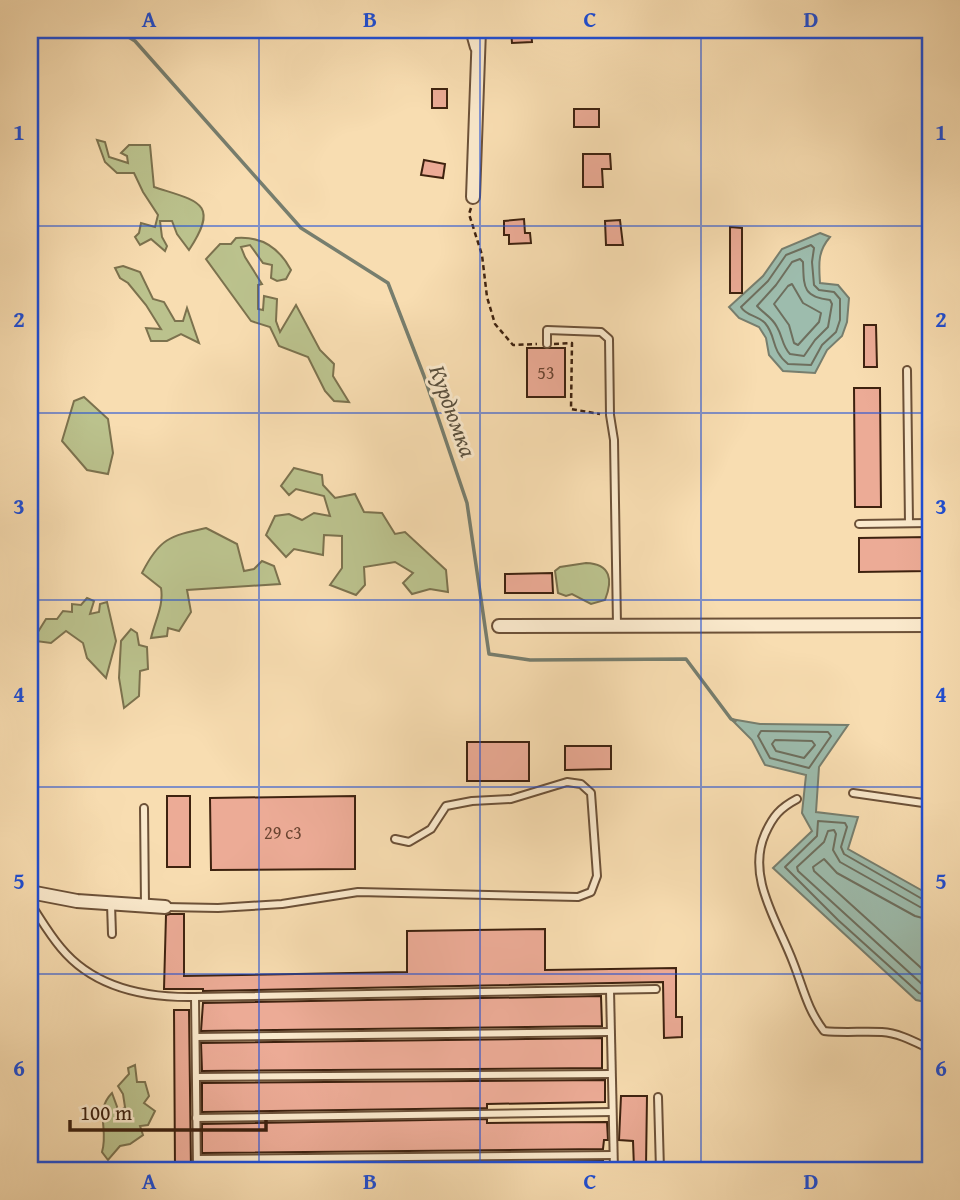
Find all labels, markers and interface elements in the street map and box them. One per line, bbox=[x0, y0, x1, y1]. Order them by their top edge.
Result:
text: A bbox=[142, 2, 157, 35]
text: B bbox=[363, 2, 377, 35]
text: C bbox=[583, 2, 597, 35]
text: D bbox=[804, 2, 819, 35]
text: 1 bbox=[13, 115, 25, 148]
text: 1 bbox=[935, 115, 947, 148]
text: 2 bbox=[13, 302, 25, 335]
text: 2 bbox=[935, 302, 947, 335]
house number: 53 bbox=[537, 359, 555, 386]
water label: Курдюмка bbox=[422, 360, 486, 462]
text: 3 bbox=[13, 489, 25, 522]
text: 3 bbox=[935, 489, 947, 522]
text: 4 bbox=[13, 677, 25, 710]
text: 4 bbox=[935, 677, 947, 710]
house number: 29 с3 bbox=[264, 819, 302, 846]
text: 5 bbox=[13, 864, 25, 897]
text: 5 bbox=[935, 864, 947, 897]
text: 6 bbox=[13, 1051, 25, 1084]
text: 6 bbox=[935, 1051, 947, 1084]
scale bar bbox=[70, 1088, 266, 1132]
text: 100 m bbox=[80, 1097, 132, 1128]
text: A bbox=[142, 1164, 157, 1197]
text: B bbox=[363, 1164, 377, 1197]
text: C bbox=[583, 1164, 597, 1197]
text: D bbox=[804, 1164, 819, 1197]

